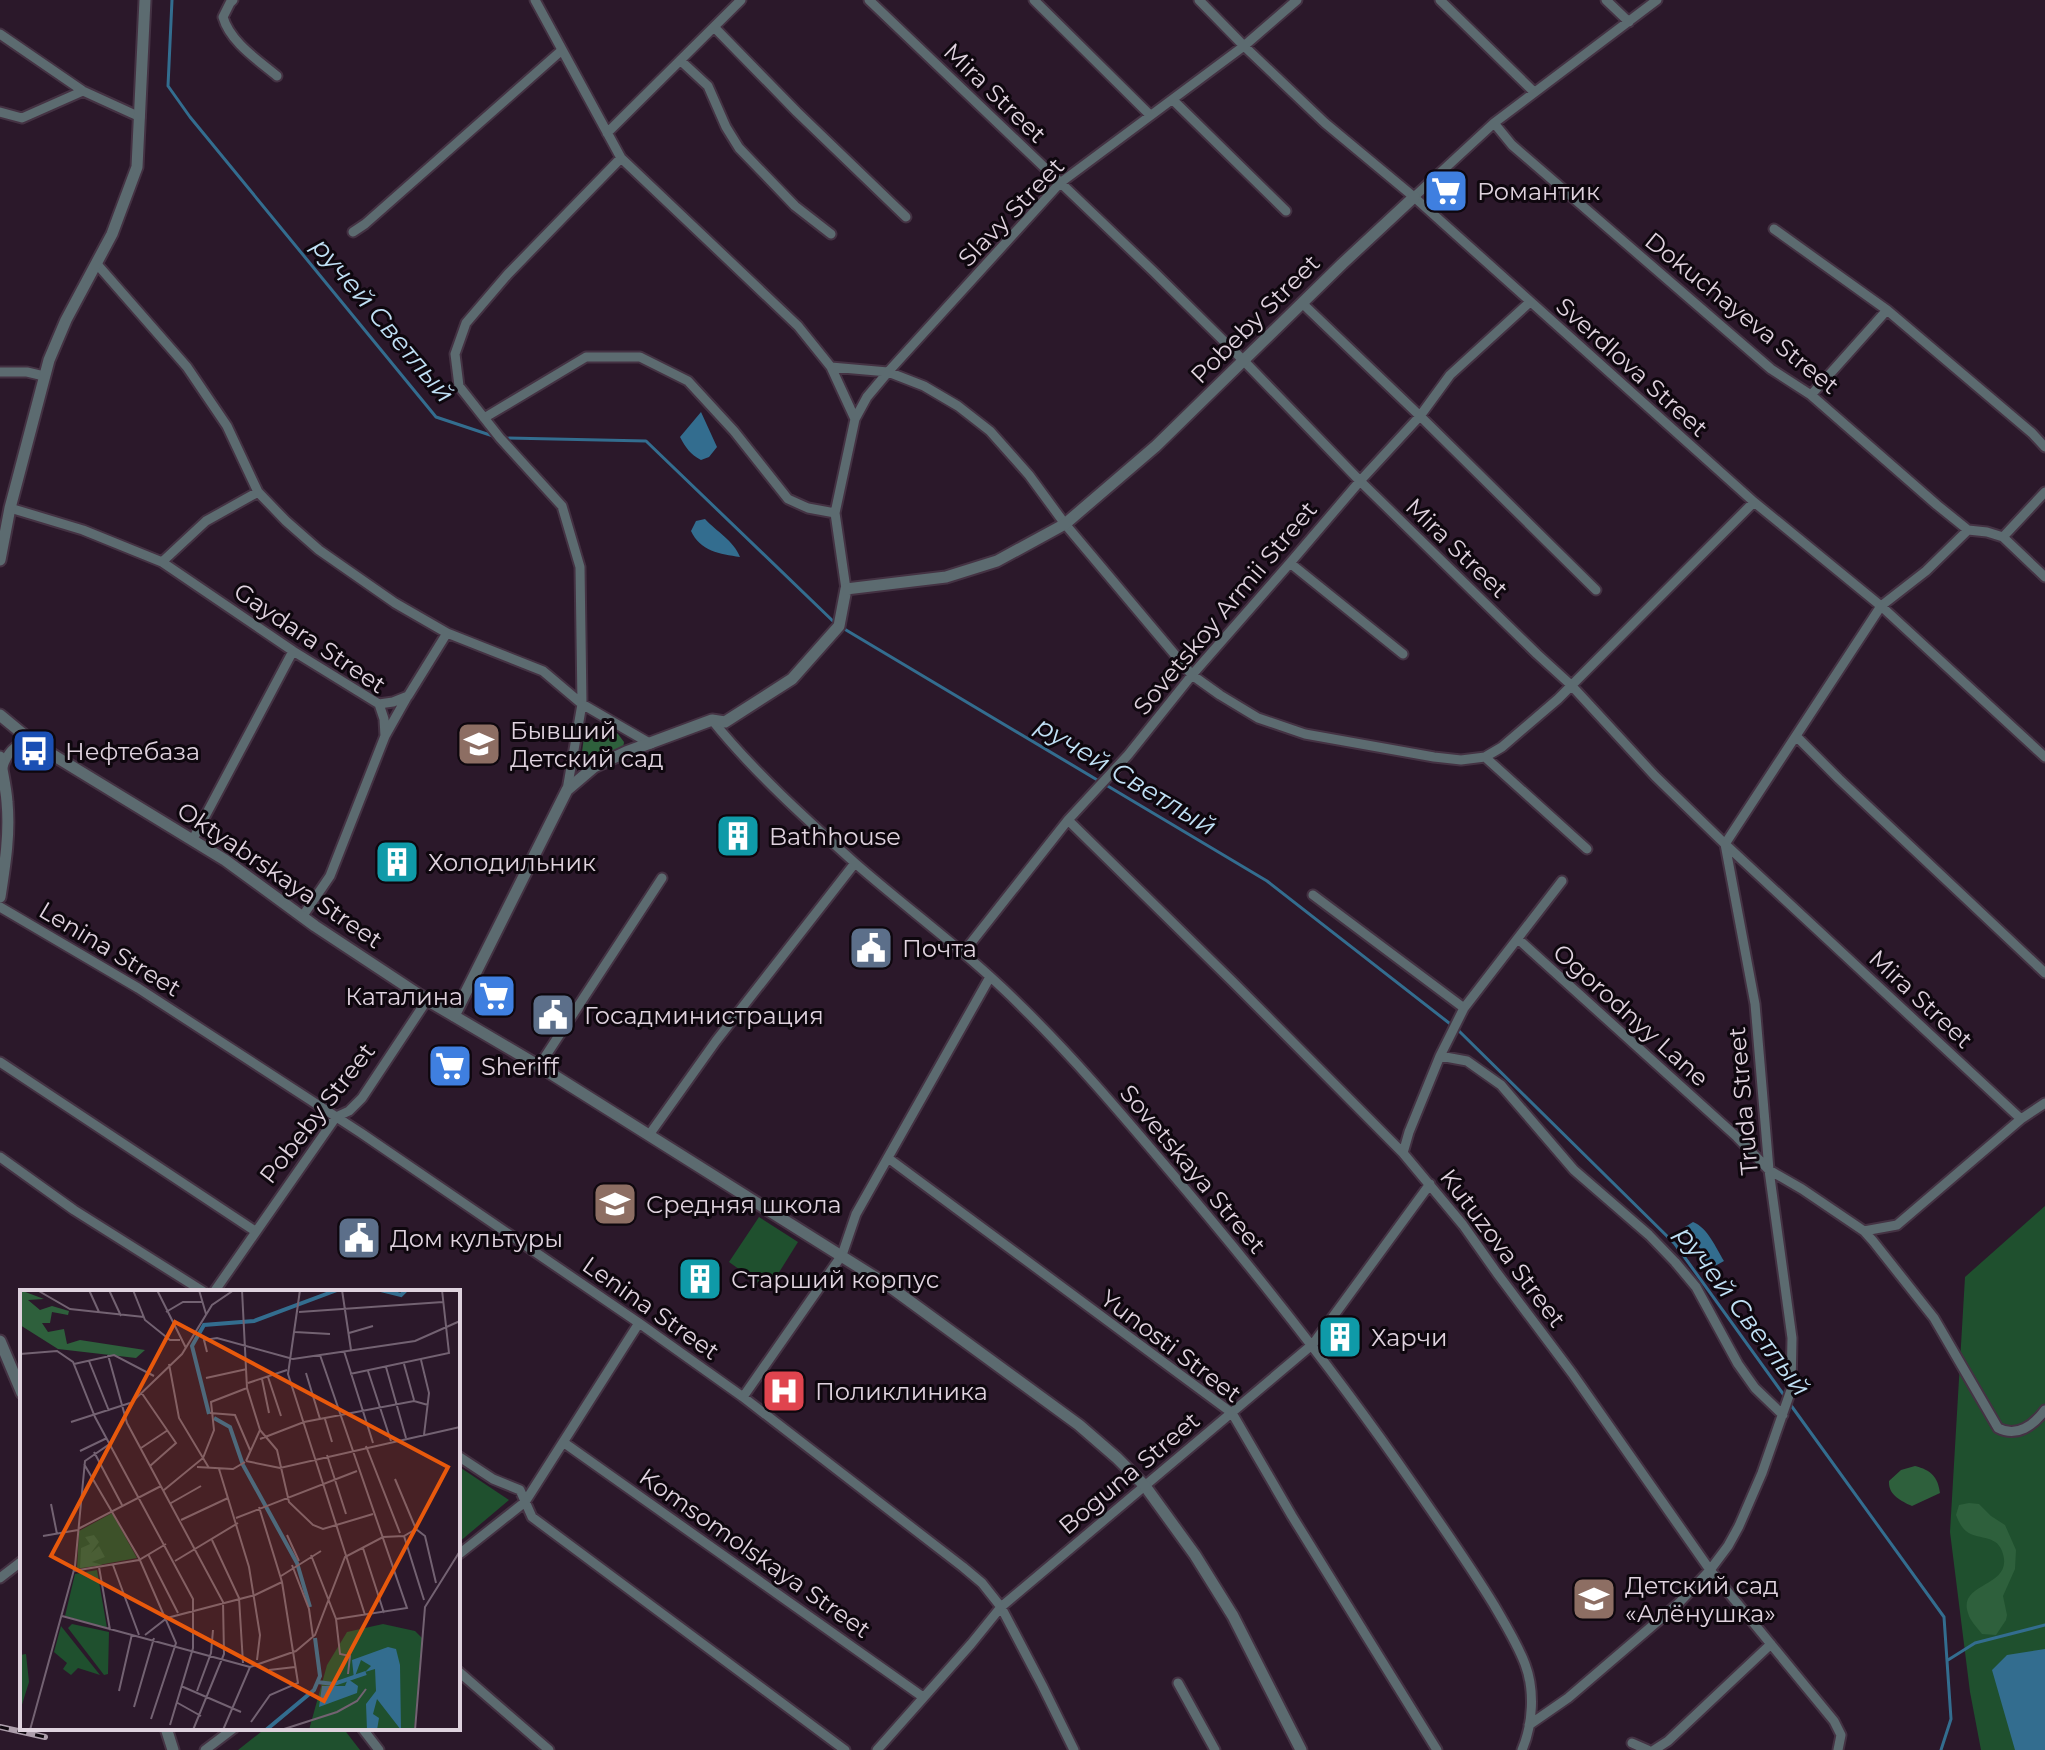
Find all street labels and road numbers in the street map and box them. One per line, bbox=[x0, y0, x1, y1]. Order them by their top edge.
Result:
street label: Mira Street bbox=[938, 37, 1052, 149]
street label: Slavy Street bbox=[952, 151, 1070, 272]
street label: Dokuchayeva Street bbox=[1639, 226, 1845, 400]
street label: Pobeby Street bbox=[1184, 248, 1326, 390]
street label: Sverdlova Street bbox=[1550, 291, 1714, 443]
street label: Mira Street bbox=[1400, 492, 1514, 604]
street label: Sovetskoy Armii Street bbox=[1127, 495, 1323, 721]
street label: Gaydara Street bbox=[229, 576, 392, 700]
street label: Oktyabrskaya Street bbox=[172, 796, 388, 955]
street label: Lenina Street bbox=[34, 895, 186, 1003]
street label: Ogorodnyy Lane bbox=[1547, 938, 1715, 1092]
street label: Mira Street bbox=[1863, 944, 1979, 1054]
street label: Truda Street bbox=[1722, 1026, 1764, 1176]
street label: Pobeby Street bbox=[253, 1037, 381, 1189]
street label: Sovetskaya Street bbox=[1114, 1079, 1272, 1259]
street label: Kutuzova Street bbox=[1434, 1163, 1572, 1333]
street label: Lenina Street bbox=[577, 1250, 725, 1366]
street label: Yunosti Street bbox=[1095, 1284, 1247, 1408]
street label: Boguna Street bbox=[1053, 1406, 1206, 1540]
street label: Komsomolskaya Street bbox=[634, 1462, 876, 1644]

